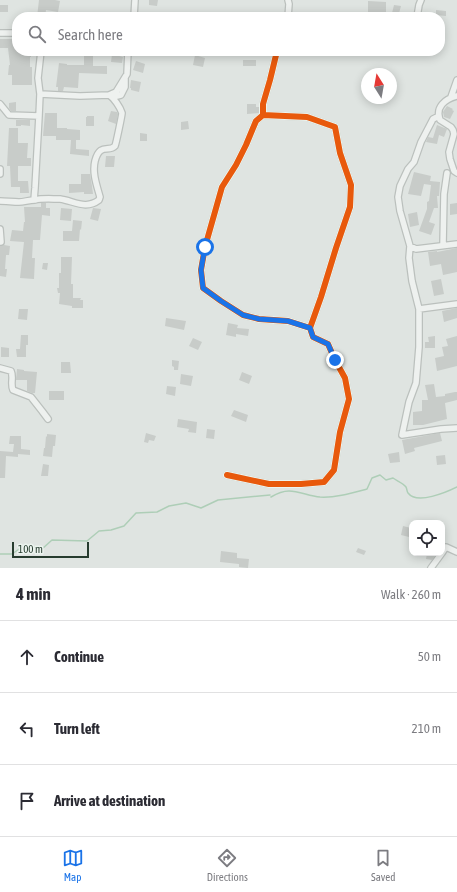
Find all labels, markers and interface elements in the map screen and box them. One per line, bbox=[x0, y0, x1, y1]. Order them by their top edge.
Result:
search box bbox=[12, 12, 445, 56]
icon: search bbox=[26, 23, 48, 45]
text: Search here bbox=[58, 26, 123, 43]
north arrow bbox=[361, 68, 397, 104]
route start bbox=[196, 238, 214, 256]
route end bbox=[326, 351, 344, 369]
map controls bbox=[409, 520, 445, 556]
button: locate bbox=[409, 520, 445, 556]
scale bar bbox=[12, 540, 89, 559]
text: 100 m bbox=[18, 543, 43, 555]
text: 4 min bbox=[16, 584, 51, 604]
text: Walk · 260 m bbox=[381, 587, 441, 602]
icon: ahead bbox=[16, 646, 38, 668]
text: Continue bbox=[54, 648, 104, 665]
text: 50 m bbox=[418, 649, 441, 664]
icon: left bbox=[16, 718, 38, 740]
text: Turn left bbox=[54, 720, 100, 737]
text: 210 m bbox=[412, 721, 441, 736]
icon: arrive bbox=[16, 790, 38, 812]
text: Arrive at destination bbox=[54, 792, 165, 809]
tab: Map bbox=[62, 847, 84, 883]
tab: Directions bbox=[207, 847, 248, 883]
tab: Saved bbox=[371, 847, 395, 883]

